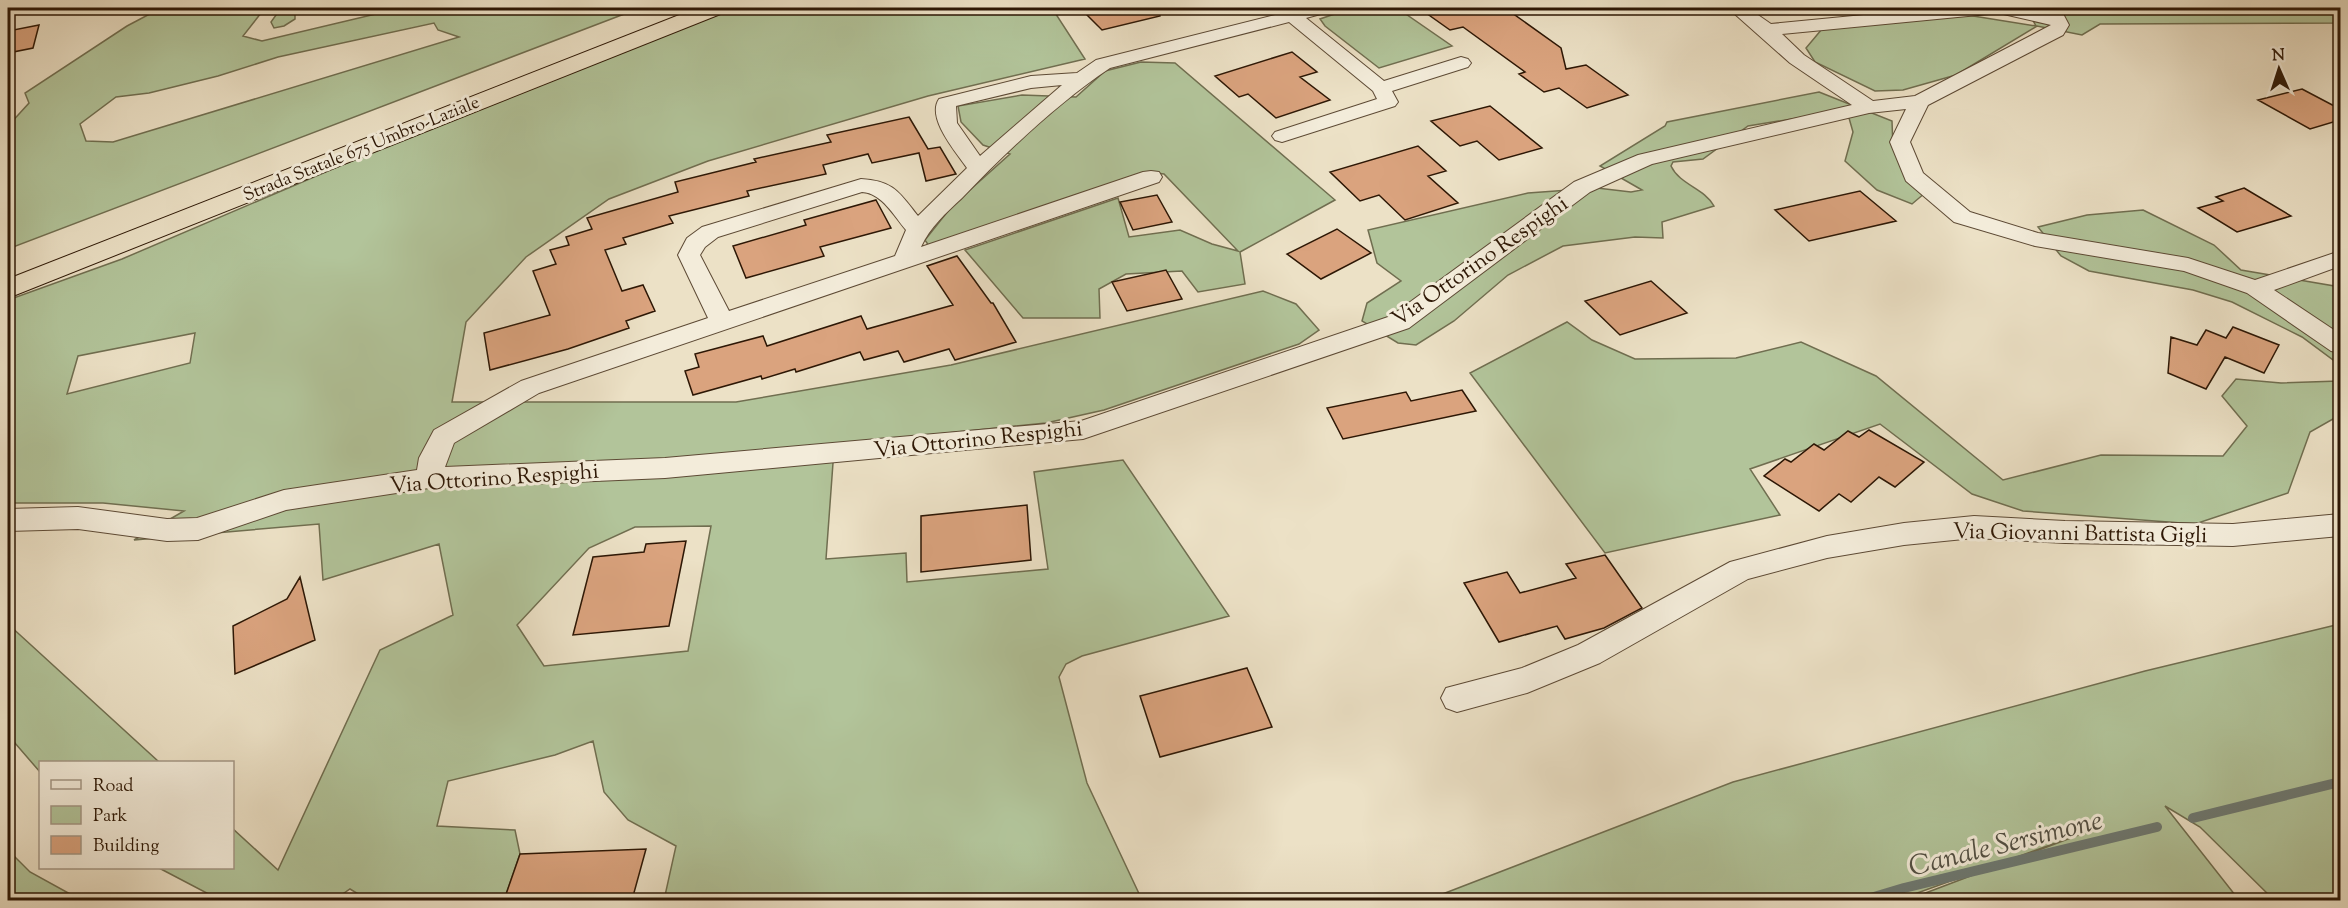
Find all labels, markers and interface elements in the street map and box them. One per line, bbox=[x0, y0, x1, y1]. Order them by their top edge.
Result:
north arrow bbox=[2249, 39, 2309, 99]
text: N bbox=[2271, 45, 2286, 68]
street label: Strada Statale 675 Umbro-Laziale bbox=[240, 90, 484, 209]
street label: Via Ottorino Respighi bbox=[1386, 189, 1576, 336]
street label: Via Ottorino Respighi bbox=[872, 414, 1084, 468]
street label: Via Ottorino Respighi bbox=[389, 457, 600, 503]
street label: Via Giovanni Battista Gigli bbox=[1952, 517, 2208, 553]
legend bbox=[39, 761, 234, 869]
text: Road bbox=[93, 774, 133, 800]
water label: Canale Sersimone bbox=[1905, 802, 2107, 888]
text: Park bbox=[93, 804, 128, 830]
text: Building bbox=[93, 834, 159, 860]

